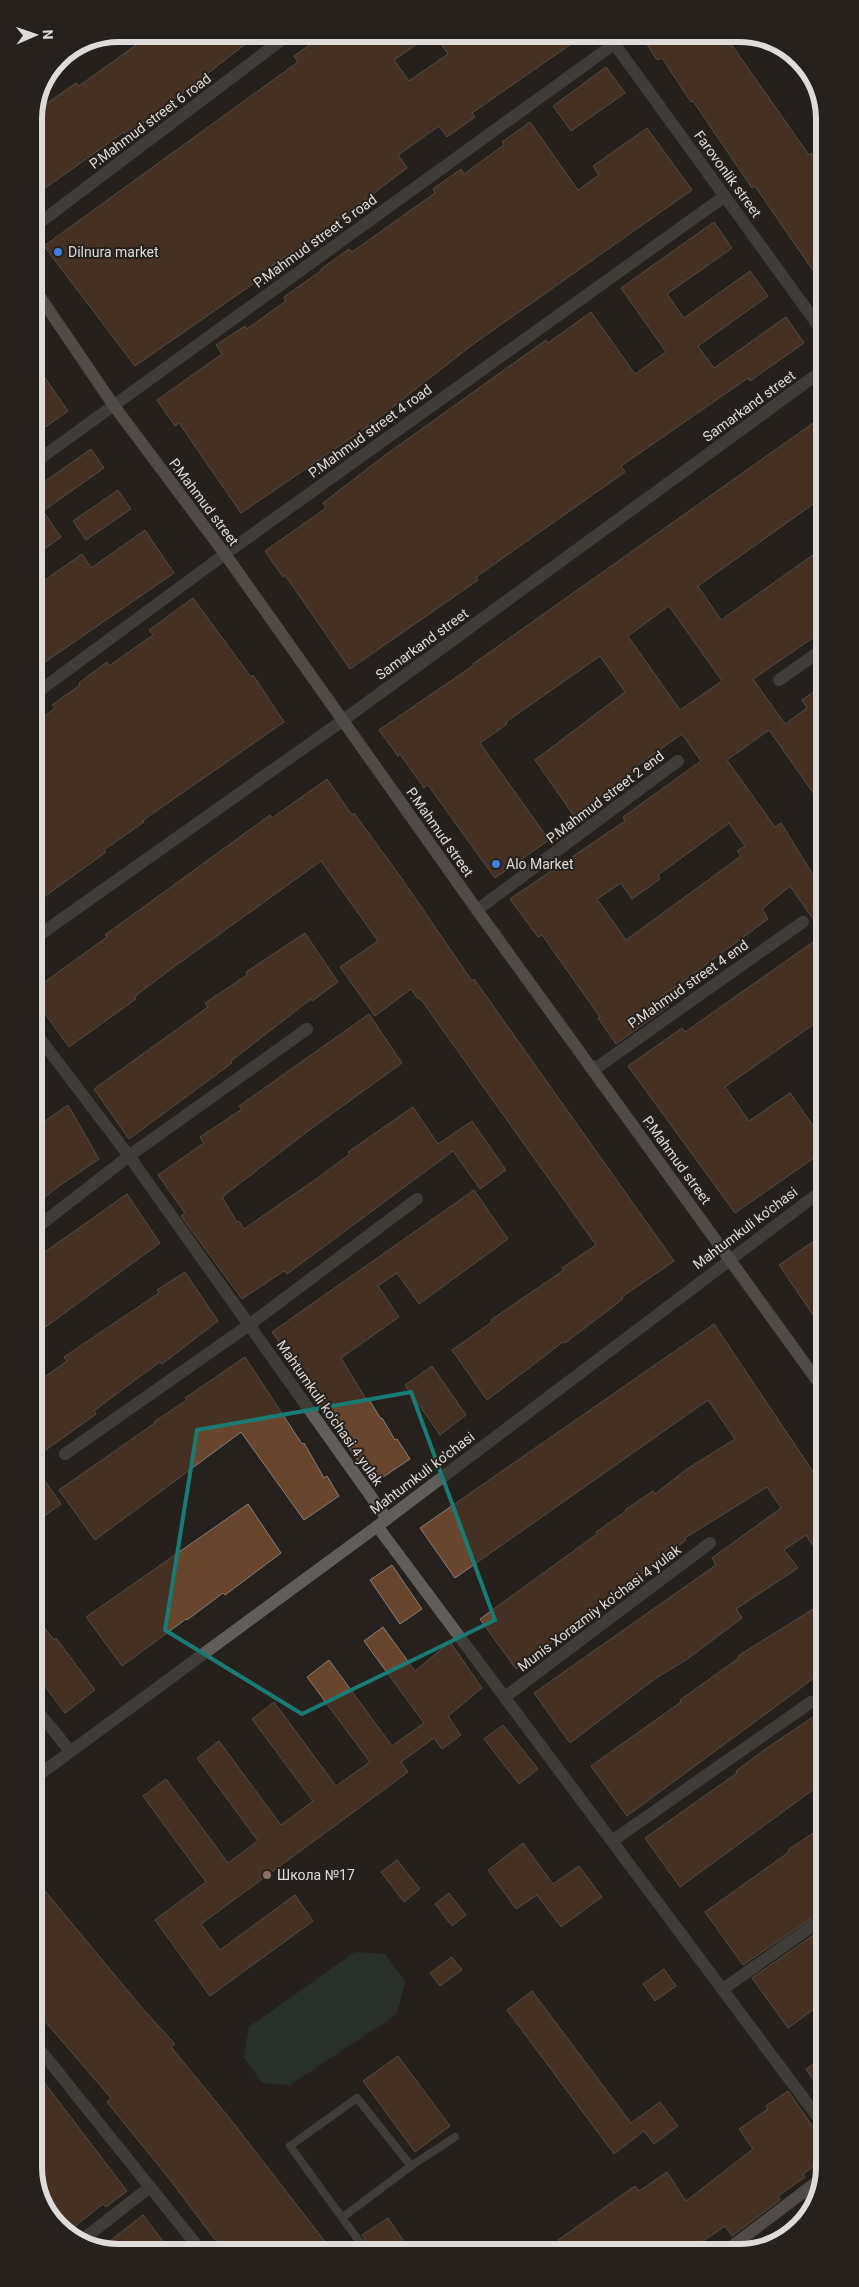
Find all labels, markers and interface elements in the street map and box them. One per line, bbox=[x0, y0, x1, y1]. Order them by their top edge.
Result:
north arrow bbox=[10, 10, 60, 60]
text: N bbox=[40, 29, 56, 40]
street label: P.Mahmud street 6 road bbox=[86, 70, 214, 172]
street label: Farovonlik street bbox=[691, 128, 765, 221]
street label: P.Mahmud street 5 road bbox=[250, 191, 380, 291]
place label: Dilnura market bbox=[68, 244, 159, 260]
marker: Dilnura market bbox=[52, 246, 64, 258]
street label: Samarkand street bbox=[700, 367, 799, 445]
street label: P.Mahmud street 4 road bbox=[305, 381, 435, 481]
street label: P.Mahmud street bbox=[166, 455, 242, 549]
street label: Samarkand street bbox=[373, 605, 472, 683]
street label: P.Mahmud street 2 end bbox=[543, 748, 667, 846]
street label: P.Mahmud street bbox=[403, 784, 477, 880]
place label: Alo Market bbox=[506, 856, 574, 872]
marker: Alo Market bbox=[490, 858, 502, 870]
street label: P.Mahmud street 4 end bbox=[625, 936, 751, 1032]
street label: P.Mahmud street bbox=[640, 1113, 715, 1208]
street label: Mahtumkuli ko'chasi bbox=[690, 1183, 800, 1273]
street label: Mahtumkuli ko'chasi 4 yulak bbox=[274, 1337, 387, 1490]
street label: Mahtumkuli ko'chasi bbox=[367, 1428, 477, 1518]
street label: Munis Xorazmiy ko'chasi 4 yulak bbox=[514, 1541, 684, 1675]
place label: Школа №17 bbox=[277, 1867, 355, 1883]
marker: Школа №17 bbox=[261, 1869, 273, 1881]

